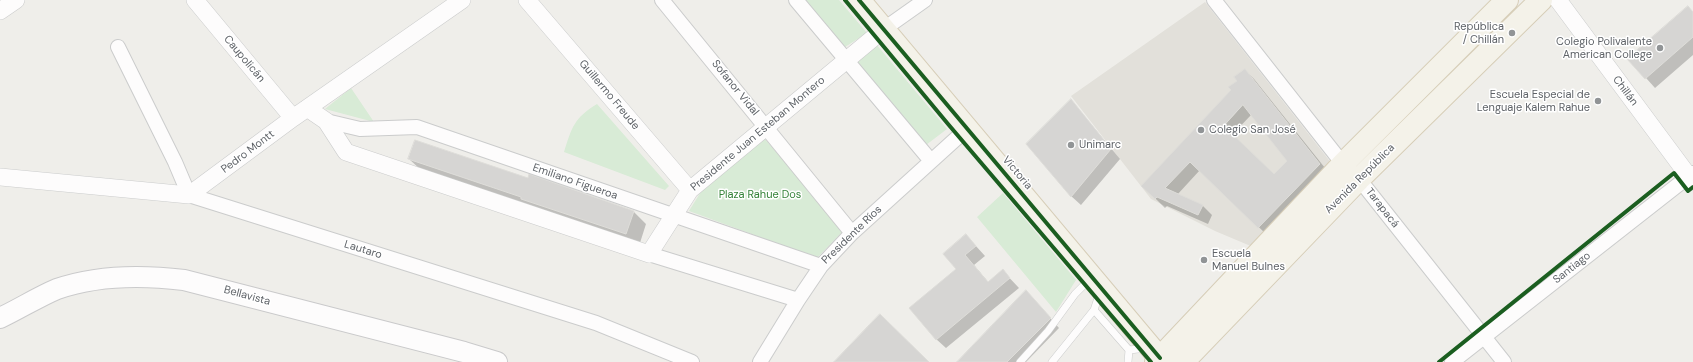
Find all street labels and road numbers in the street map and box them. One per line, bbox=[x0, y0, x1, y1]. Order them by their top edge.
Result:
street label: Caupolicán bbox=[221, 33, 267, 85]
street label: Guillermo Freude bbox=[576, 57, 642, 133]
street label: Sofanor Vidal bbox=[709, 58, 761, 118]
street label: Chillán bbox=[1609, 73, 1641, 109]
street label: Presidente Juan Esteban Montero bbox=[688, 74, 828, 194]
street label: Pedro Montt bbox=[219, 128, 277, 176]
street label: Avenida República bbox=[1322, 141, 1398, 217]
street label: Victoria bbox=[999, 154, 1035, 192]
street label: Emiliano Figueroa bbox=[531, 161, 619, 203]
street label: Tarapacá bbox=[1362, 186, 1402, 230]
street label: Presidente Ríos bbox=[819, 203, 885, 267]
street label: Lautaro bbox=[343, 238, 383, 262]
street label: Santiago bbox=[1551, 249, 1593, 287]
street label: Bellavista bbox=[222, 283, 272, 309]

